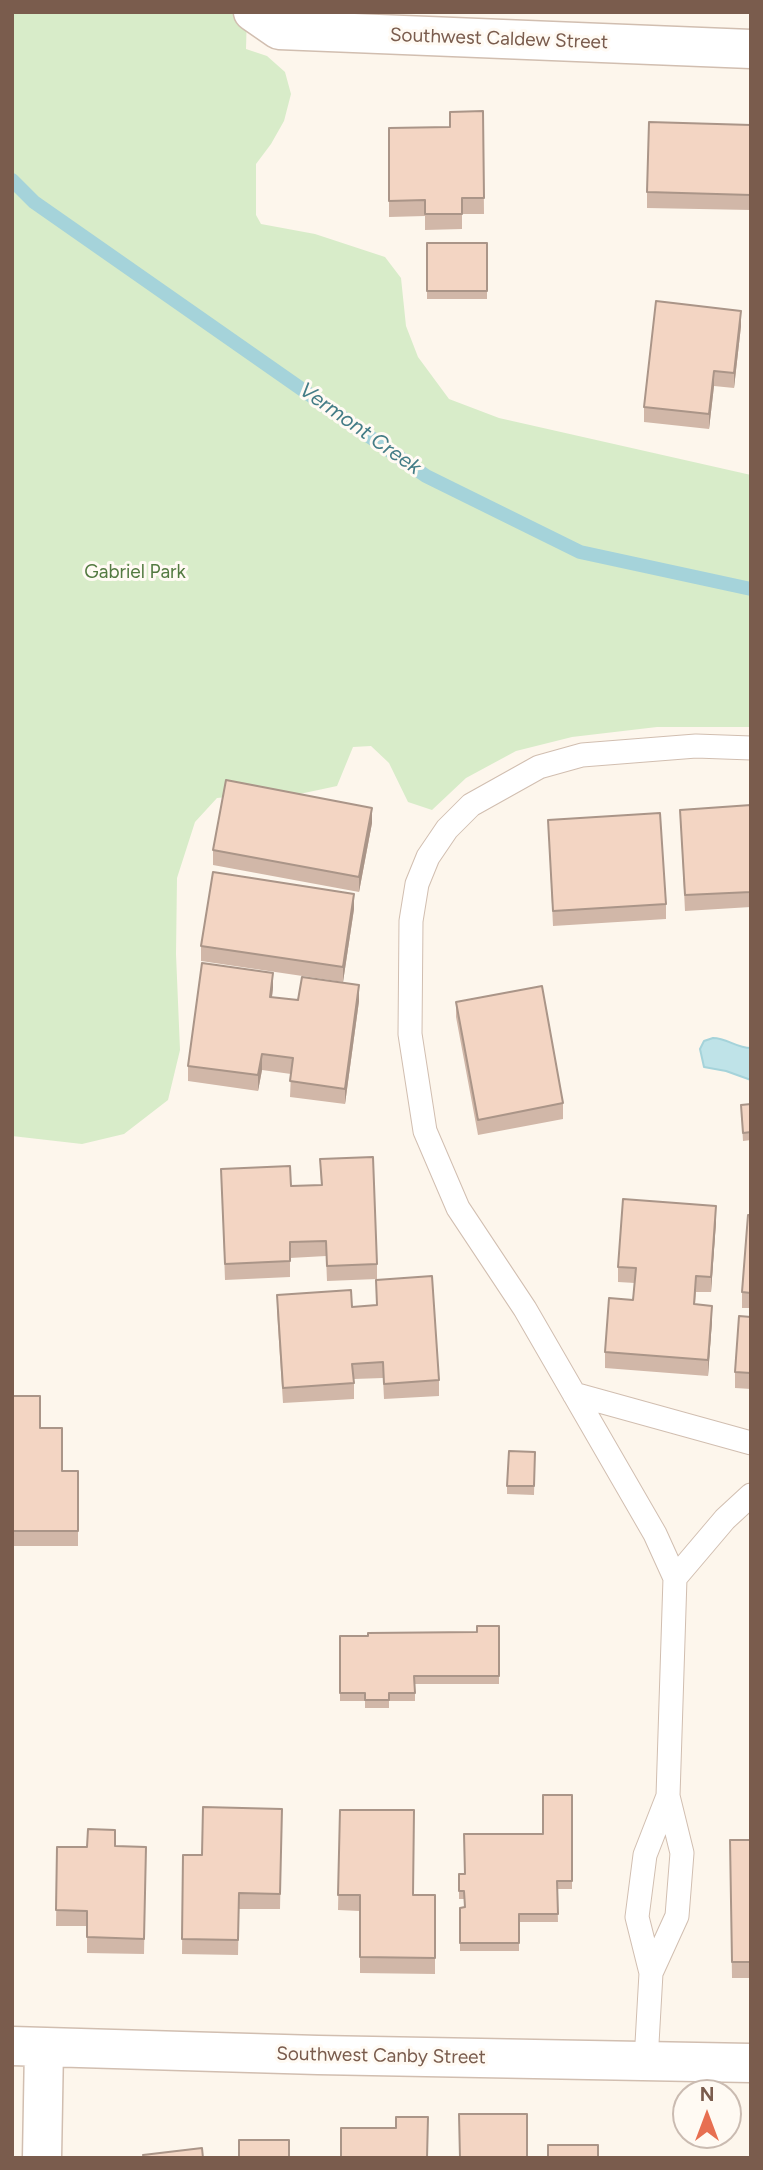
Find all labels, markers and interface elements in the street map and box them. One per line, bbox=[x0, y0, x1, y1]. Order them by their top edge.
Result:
street label: Southwest Caldew Street bbox=[390, 24, 608, 54]
water label: Vermont Creek bbox=[294, 378, 426, 480]
park label: Gabriel Park bbox=[84, 561, 186, 583]
street label: Southwest Canby Street bbox=[276, 2043, 486, 2069]
north arrow bbox=[672, 2079, 742, 2149]
text: N bbox=[700, 2083, 714, 2106]

